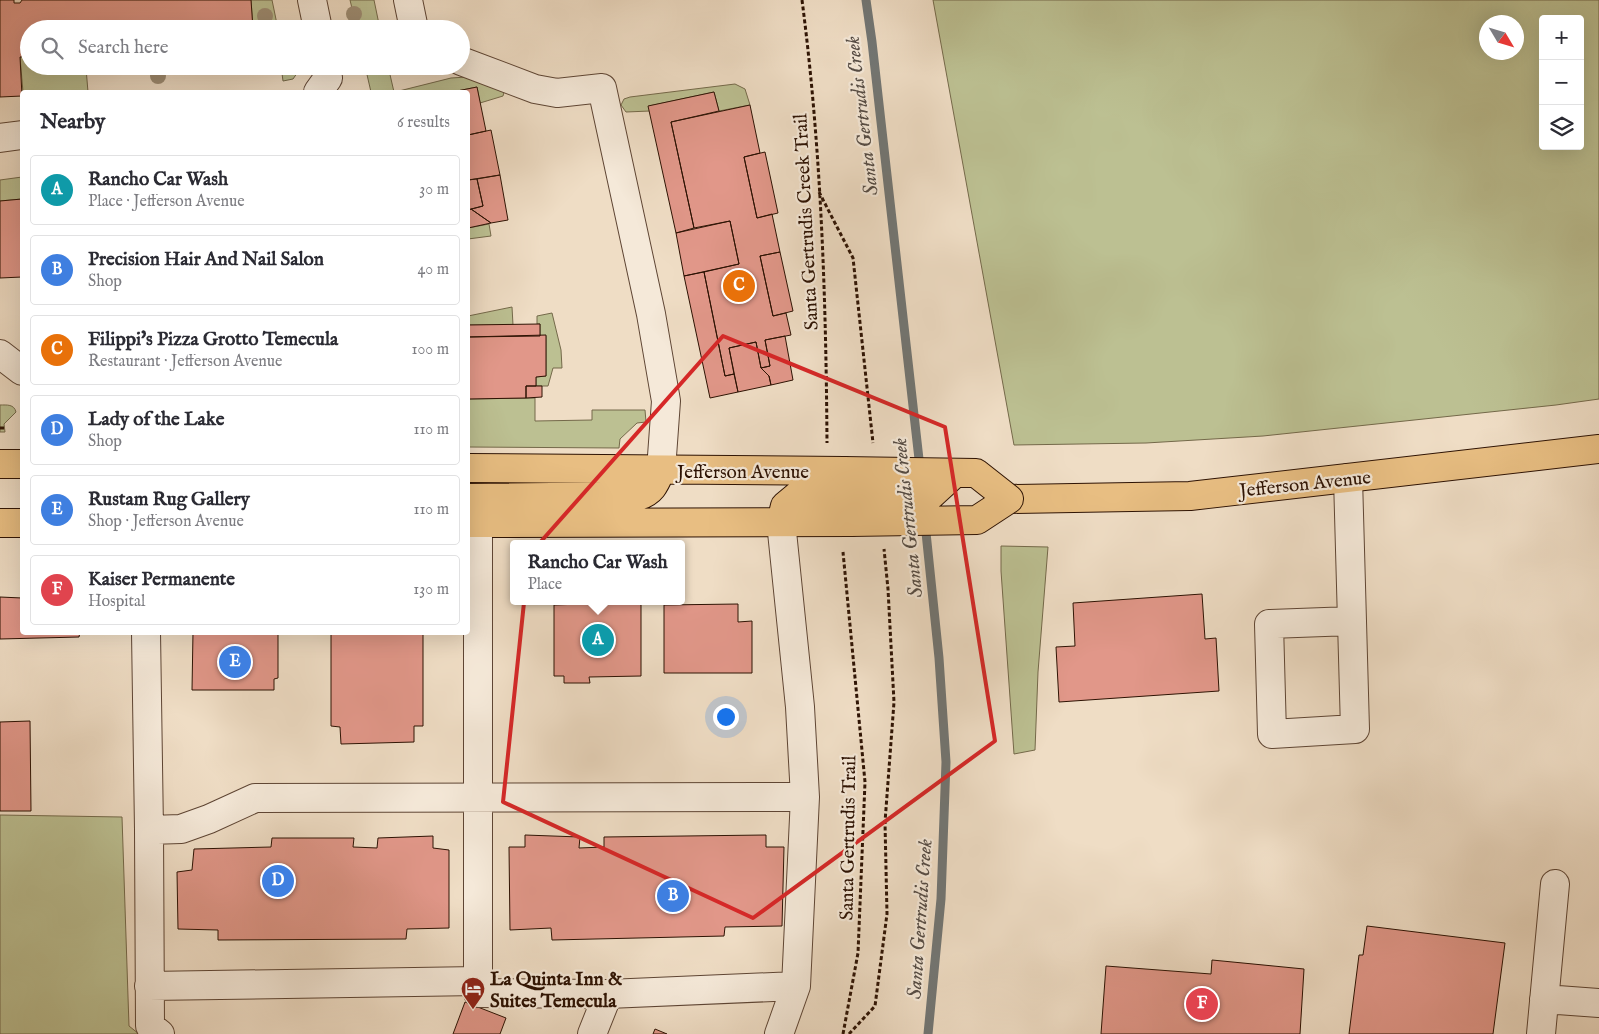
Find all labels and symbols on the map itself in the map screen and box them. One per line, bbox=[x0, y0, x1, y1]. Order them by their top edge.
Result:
north arrow bbox=[1479, 15, 1524, 60]
water label: Santa Gertrudis Creek bbox=[840, 35, 885, 197]
street label: Santa Gertrudis Creek Trail bbox=[789, 112, 825, 331]
pin: C bbox=[723, 267, 755, 305]
water label: Santa Gertrudis Creek bbox=[888, 437, 929, 599]
street label: Jefferson Avenue bbox=[675, 461, 809, 485]
street label: Jefferson Avenue bbox=[1236, 466, 1372, 504]
pin: A bbox=[582, 621, 614, 659]
pin: E bbox=[219, 643, 251, 681]
your location bbox=[713, 704, 739, 730]
street label: Santa Gertrudis Trail bbox=[836, 755, 862, 921]
water label: Santa Gertrudis Creek bbox=[902, 838, 939, 1000]
pin: D bbox=[262, 862, 294, 900]
pin: B bbox=[657, 877, 689, 915]
place label: La Quinta Inn & Suites Temecula bbox=[490, 968, 622, 1014]
hotel icon: La Quinta Inn & Suites Temecula bbox=[460, 976, 486, 1010]
pin: F bbox=[1186, 985, 1218, 1023]

